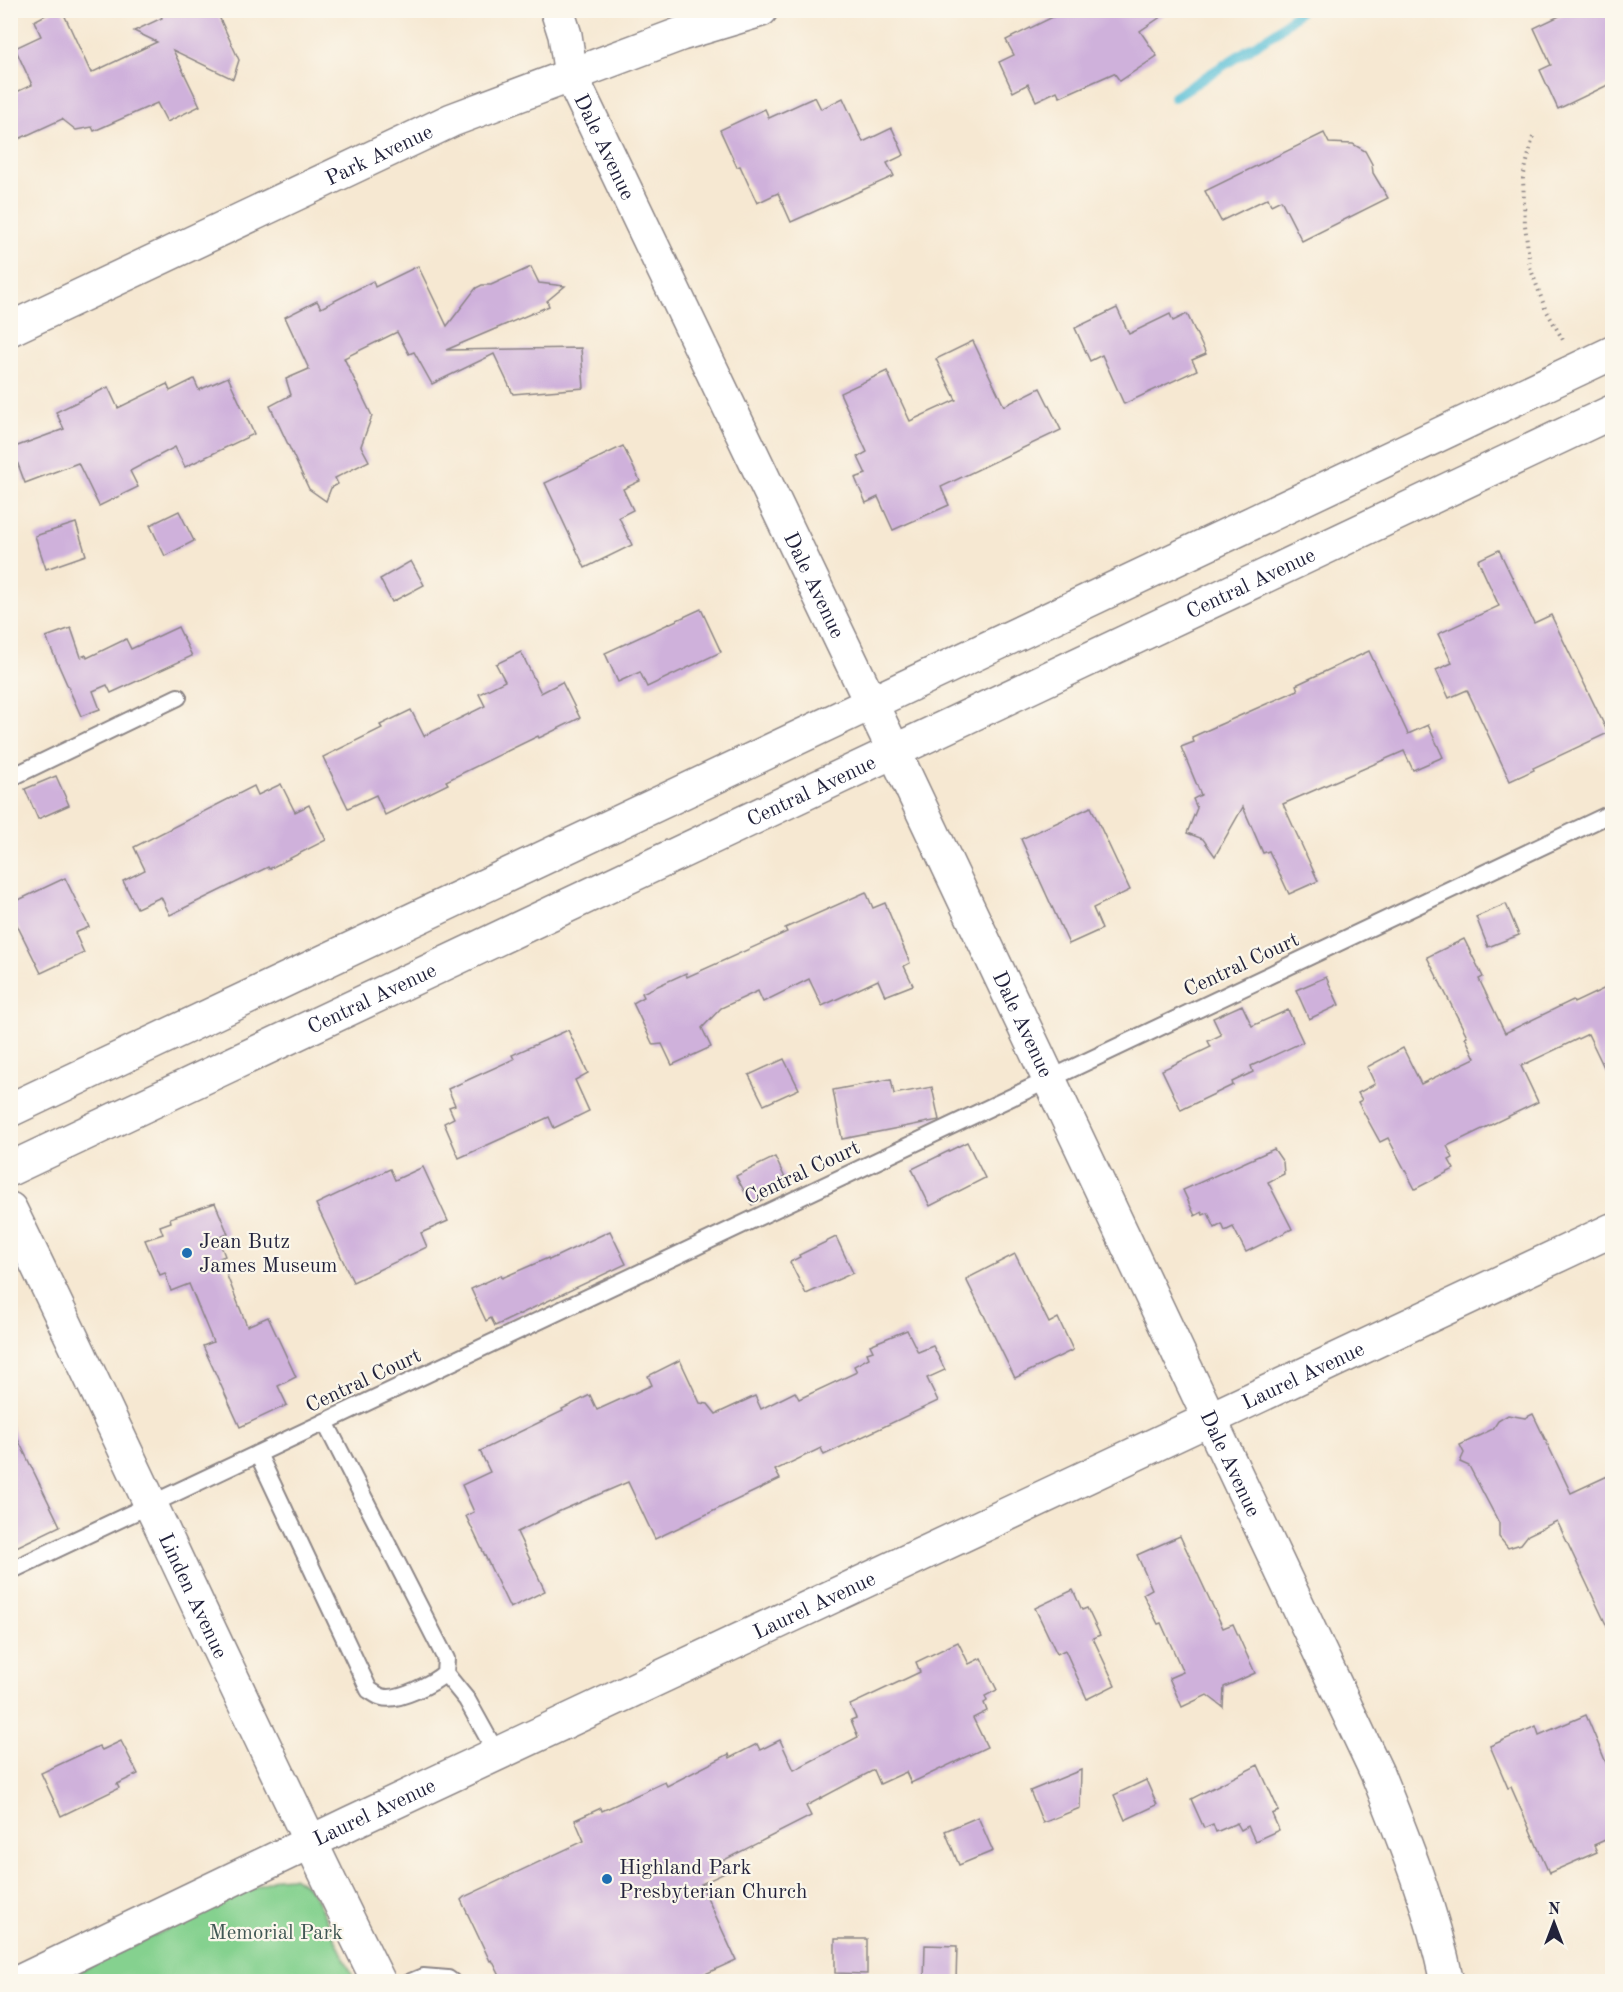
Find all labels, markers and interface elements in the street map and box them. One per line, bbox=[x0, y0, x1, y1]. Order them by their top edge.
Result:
street label: Dale Avenue bbox=[569, 91, 638, 204]
street label: Park Avenue bbox=[323, 122, 436, 190]
street label: Dale Avenue bbox=[779, 529, 847, 642]
street label: Central Avenue bbox=[1183, 545, 1319, 624]
street label: Central Avenue bbox=[744, 752, 879, 831]
street label: Central Court bbox=[1181, 930, 1303, 1001]
street label: Central Avenue bbox=[305, 960, 440, 1039]
street label: Dale Avenue bbox=[988, 968, 1056, 1081]
street label: Central Court bbox=[742, 1138, 864, 1209]
place label: Jean Butz James Museum bbox=[199, 1232, 338, 1277]
marker: Jean Butz James Museum bbox=[180, 1246, 194, 1260]
street label: Laurel Avenue bbox=[1239, 1339, 1368, 1414]
street label: Central Court bbox=[303, 1346, 425, 1417]
street label: Dale Avenue bbox=[1195, 1408, 1263, 1520]
street label: Linden Avenue bbox=[154, 1530, 230, 1662]
street label: Laurel Avenue bbox=[750, 1569, 879, 1644]
street label: Laurel Avenue bbox=[311, 1775, 439, 1851]
place label: Highland Park Presbyterian Church bbox=[619, 1858, 807, 1903]
marker: Highland Park Presbyterian Church bbox=[600, 1872, 614, 1886]
north arrow bbox=[1524, 1893, 1584, 1953]
text: N bbox=[1548, 1902, 1561, 1918]
park label: Memorial Park bbox=[209, 1923, 343, 1944]

